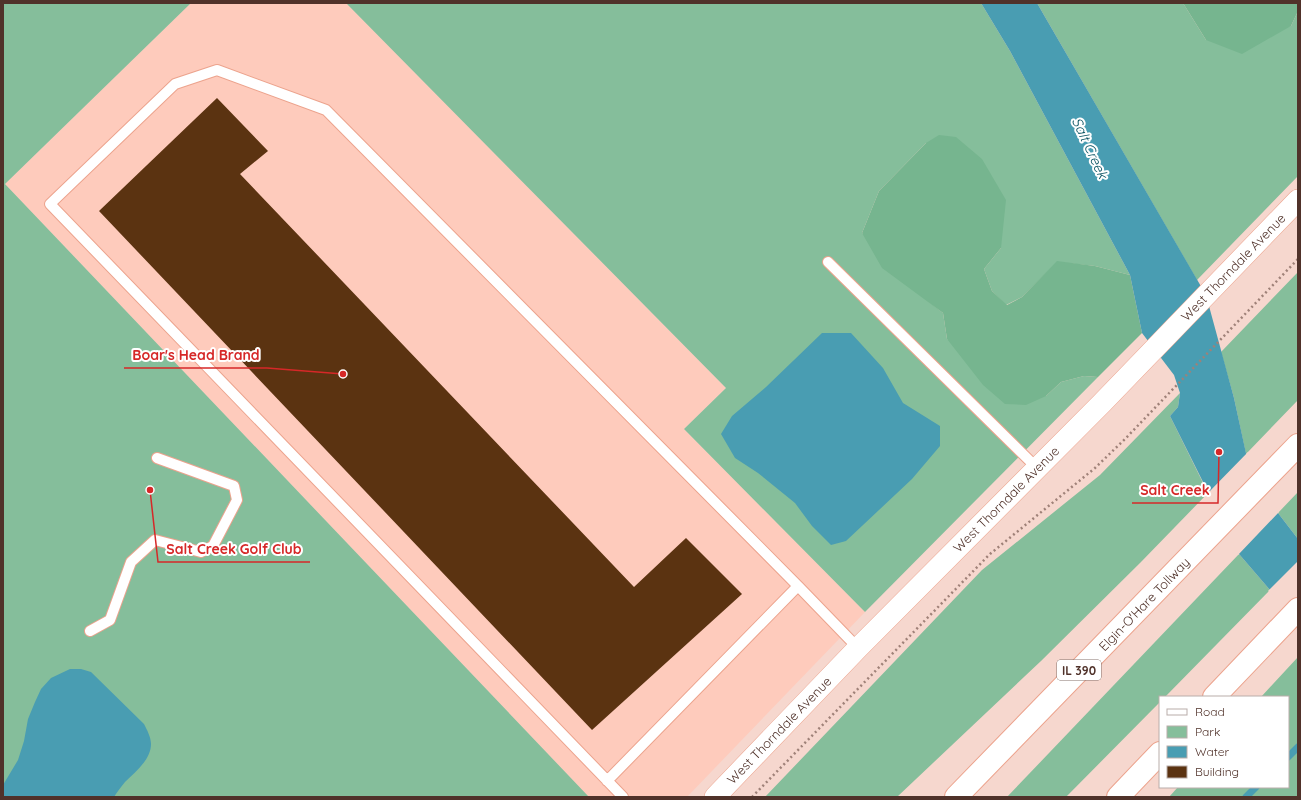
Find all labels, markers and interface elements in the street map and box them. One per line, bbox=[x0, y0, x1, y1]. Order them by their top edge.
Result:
water label: Salt Creek bbox=[1068, 114, 1113, 183]
street label: West Thorndale Avenue bbox=[1177, 210, 1289, 324]
callout: Boar's Head Brand bbox=[124, 342, 267, 368]
text: Boar's Head Brand bbox=[132, 346, 260, 364]
street label: West Thorndale Avenue bbox=[950, 443, 1062, 555]
callout: Salt Creek bbox=[1132, 477, 1218, 503]
text: Salt Creek bbox=[1140, 481, 1210, 499]
callout: Salt Creek Golf Club bbox=[158, 536, 310, 562]
text: Salt Creek Golf Club bbox=[166, 540, 302, 558]
street label: Elgin-O'Hare Tollway bbox=[1095, 554, 1193, 654]
road number: IL 390 bbox=[1057, 660, 1101, 680]
street label: West Thorndale Avenue bbox=[723, 673, 835, 787]
legend bbox=[1159, 696, 1289, 788]
text: Road bbox=[1195, 704, 1225, 719]
text: Park bbox=[1195, 724, 1220, 739]
text: Water bbox=[1195, 744, 1230, 759]
text: Building bbox=[1195, 764, 1239, 779]

